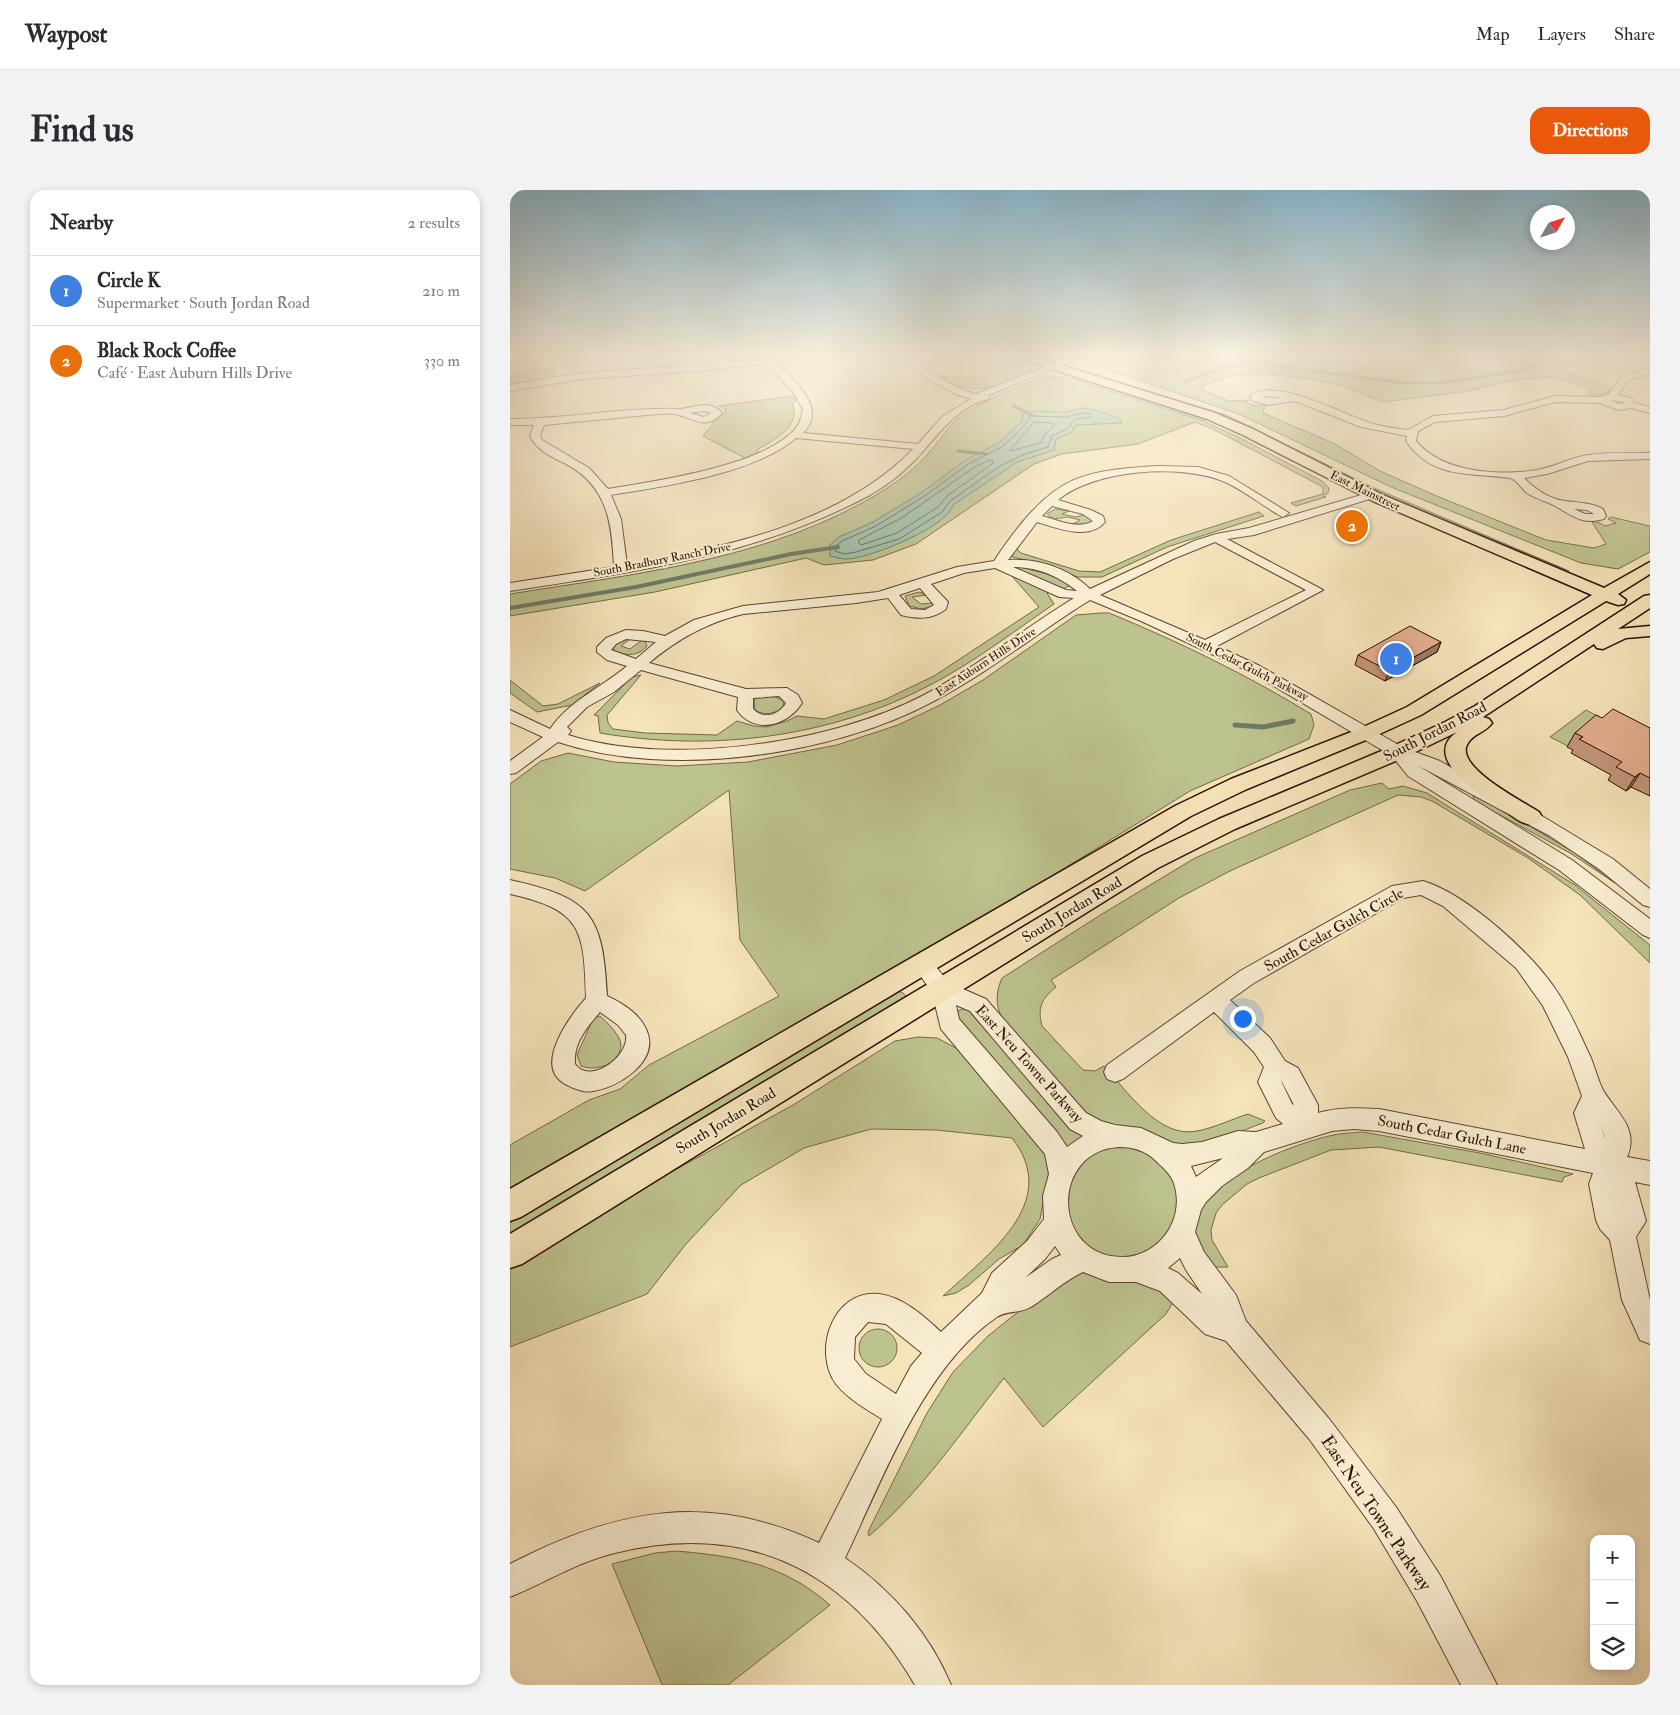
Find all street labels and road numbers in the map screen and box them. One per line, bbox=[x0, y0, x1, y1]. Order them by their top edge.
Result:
street label: East Mainstreet bbox=[1327, 468, 1403, 515]
street label: South Bradbury Ranch Drive bbox=[592, 539, 732, 581]
street label: East Auburn Hills Drive bbox=[933, 624, 1039, 700]
street label: South Cedar Gulch Parkway bbox=[1183, 630, 1311, 705]
street label: South Jordan Road bbox=[1380, 697, 1491, 767]
street label: South Jordan Road bbox=[1018, 872, 1127, 948]
street label: South Cedar Gulch Circle bbox=[1261, 884, 1407, 976]
street label: East Neu Towne Parkway bbox=[971, 1001, 1087, 1127]
street label: South Jordan Road bbox=[672, 1083, 781, 1159]
street label: South Cedar Gulch Lane bbox=[1376, 1111, 1528, 1159]
street label: East Neu Towne Parkway bbox=[1315, 1431, 1437, 1596]

